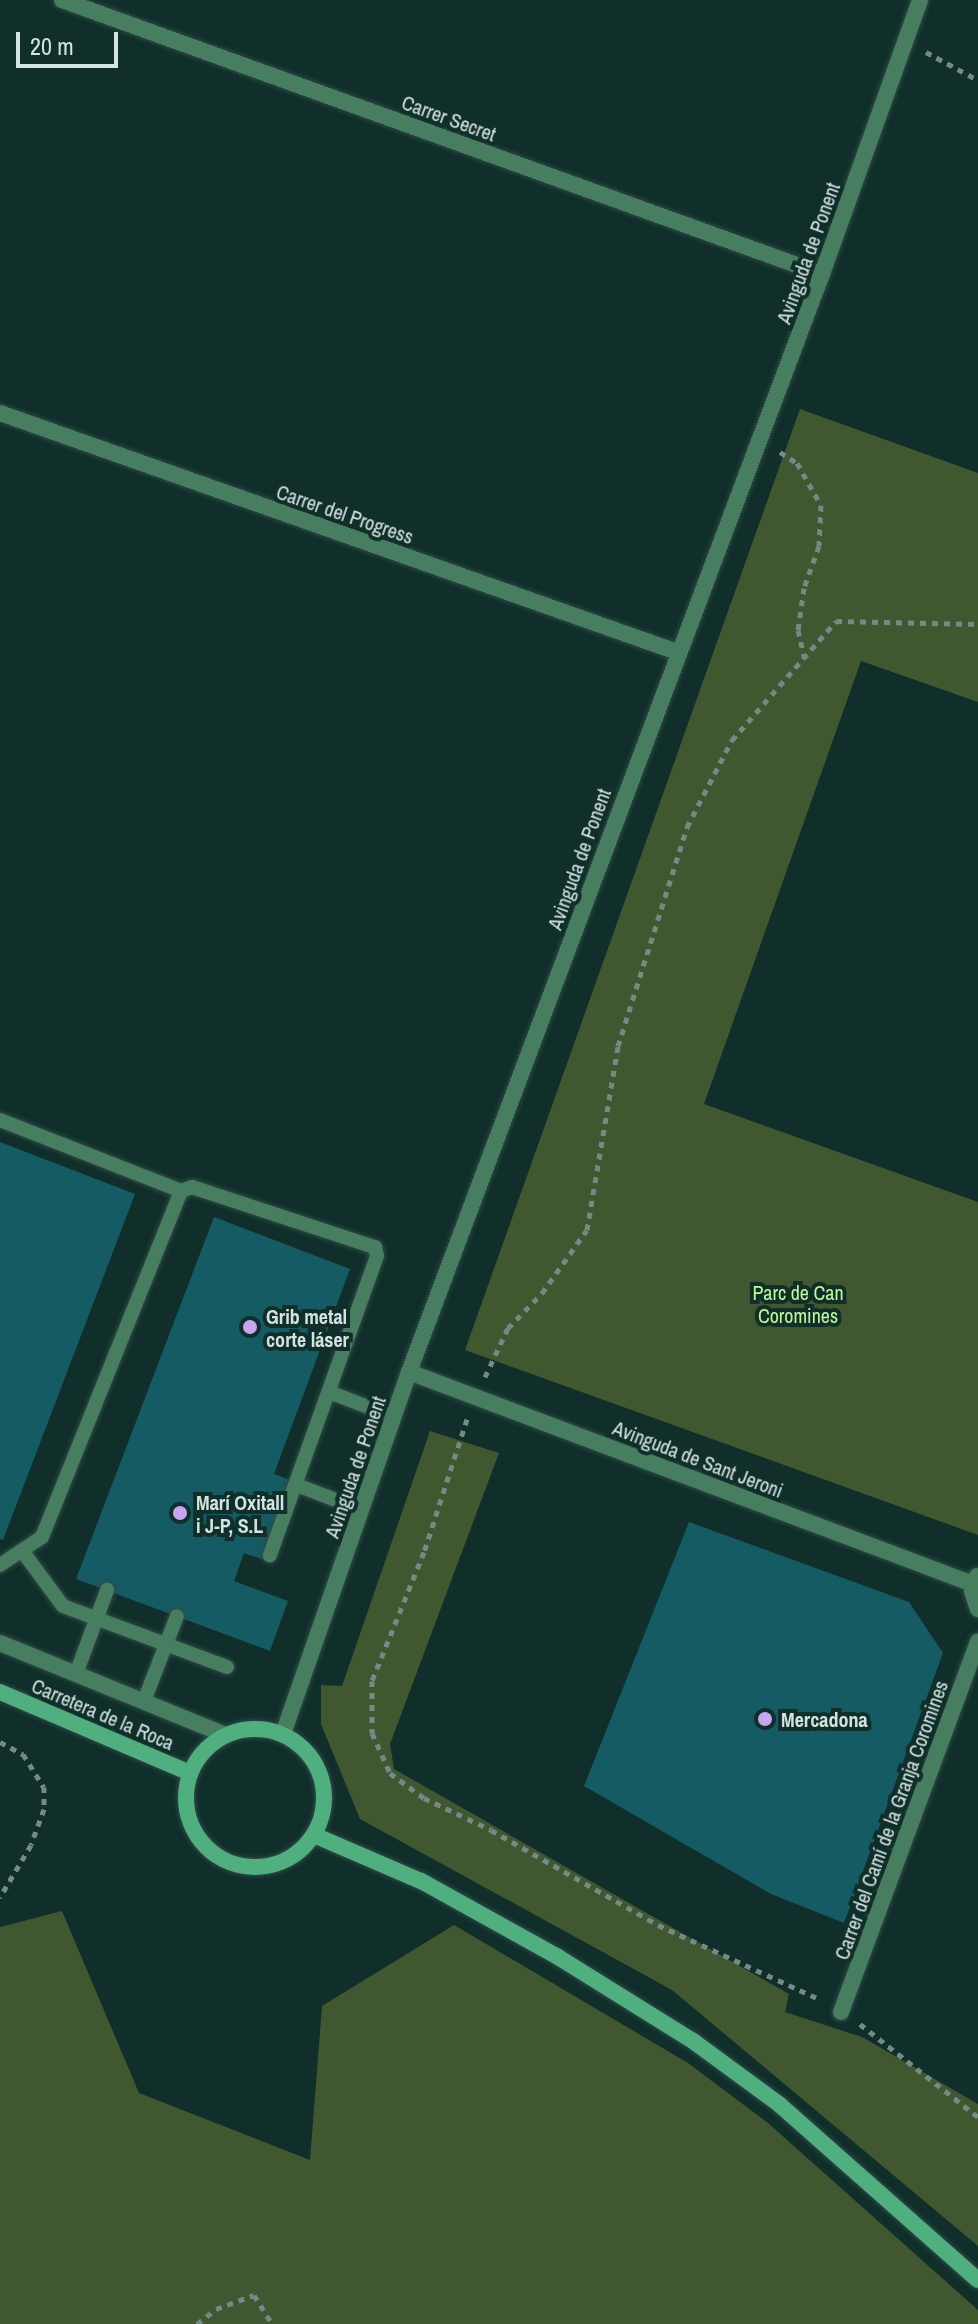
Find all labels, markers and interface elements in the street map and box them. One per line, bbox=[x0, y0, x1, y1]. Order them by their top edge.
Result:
scale bar bbox=[20, 16, 122, 66]
text: 20 m bbox=[30, 30, 74, 62]
street label: Carrer Secret bbox=[399, 90, 499, 146]
street label: Avinguda de Ponent bbox=[771, 179, 845, 327]
street label: Carrer del Progress bbox=[273, 479, 417, 549]
street label: Avinguda de Ponent bbox=[542, 785, 616, 933]
park label: Parc de Can Coromines bbox=[752, 1280, 844, 1327]
place label: Grib metal corte láser bbox=[266, 1304, 349, 1351]
marker: Grib metal corte láser bbox=[241, 1318, 259, 1336]
street label: Avinguda de Ponent bbox=[320, 1393, 390, 1541]
street label: Avinguda de Sant Jeroni bbox=[610, 1415, 786, 1503]
place label: Marí Oxitall i J-P, S.L bbox=[196, 1490, 284, 1537]
marker: Marí Oxitall i J-P, S.L bbox=[171, 1504, 189, 1522]
street label: Carretera de la Roca bbox=[28, 1673, 178, 1755]
street label: Carrer del Camí de la Granja Coromines bbox=[829, 1677, 953, 1963]
place label: Mercadona bbox=[781, 1707, 868, 1731]
marker: Mercadona bbox=[756, 1710, 774, 1728]

